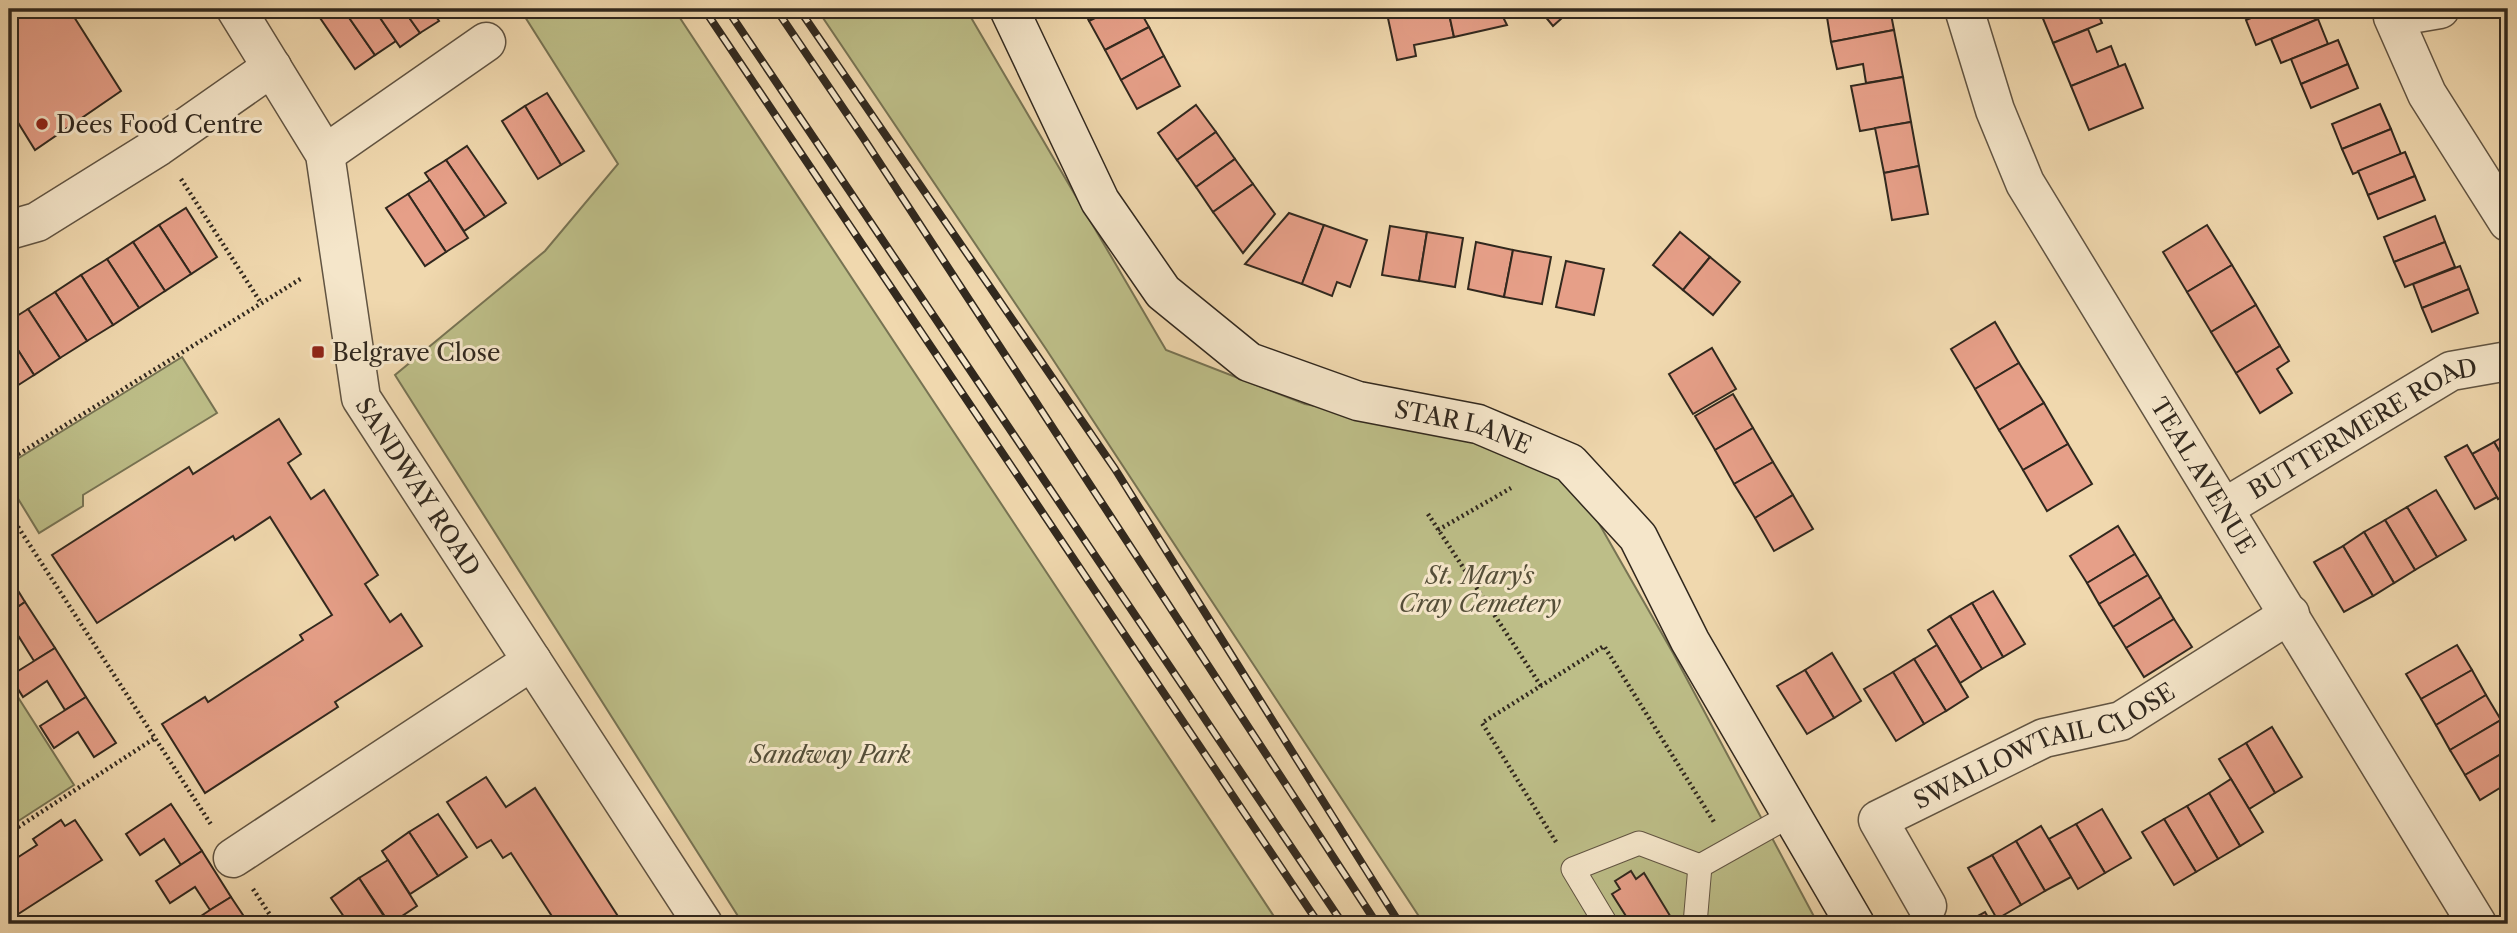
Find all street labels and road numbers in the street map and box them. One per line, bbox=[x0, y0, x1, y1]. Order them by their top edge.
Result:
street label: BUTTERMERE ROAD bbox=[2243, 352, 2479, 504]
street label: SANDWAY ROAD bbox=[350, 392, 487, 581]
street label: TEAL AVENUE bbox=[2145, 392, 2262, 559]
street label: STAR LANE bbox=[1392, 394, 1536, 459]
street label: SWALLOWTAIL CLOSE bbox=[1909, 676, 2180, 815]

